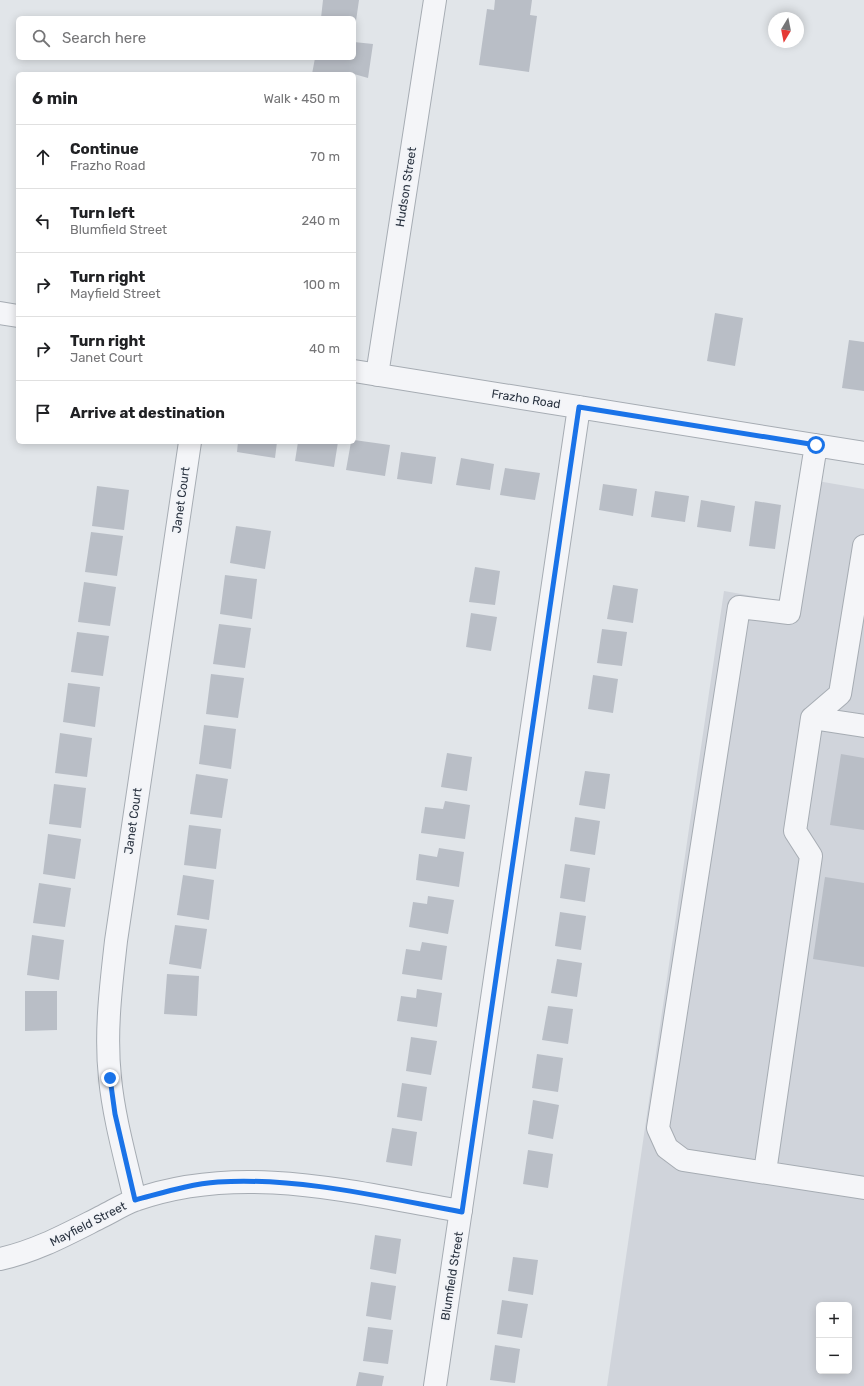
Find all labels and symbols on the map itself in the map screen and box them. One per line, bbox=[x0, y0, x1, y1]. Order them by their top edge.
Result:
north arrow bbox=[768, 12, 804, 48]
street label: Hudson Street bbox=[393, 146, 419, 228]
street label: Frazho Road bbox=[491, 387, 561, 411]
route start bbox=[807, 436, 825, 454]
street label: Janet Court bbox=[169, 465, 193, 534]
street label: Janet Court bbox=[121, 786, 145, 855]
route end bbox=[101, 1069, 119, 1087]
street label: Mayfield Street bbox=[48, 1199, 129, 1249]
street label: Blumfield Street bbox=[438, 1230, 466, 1321]

